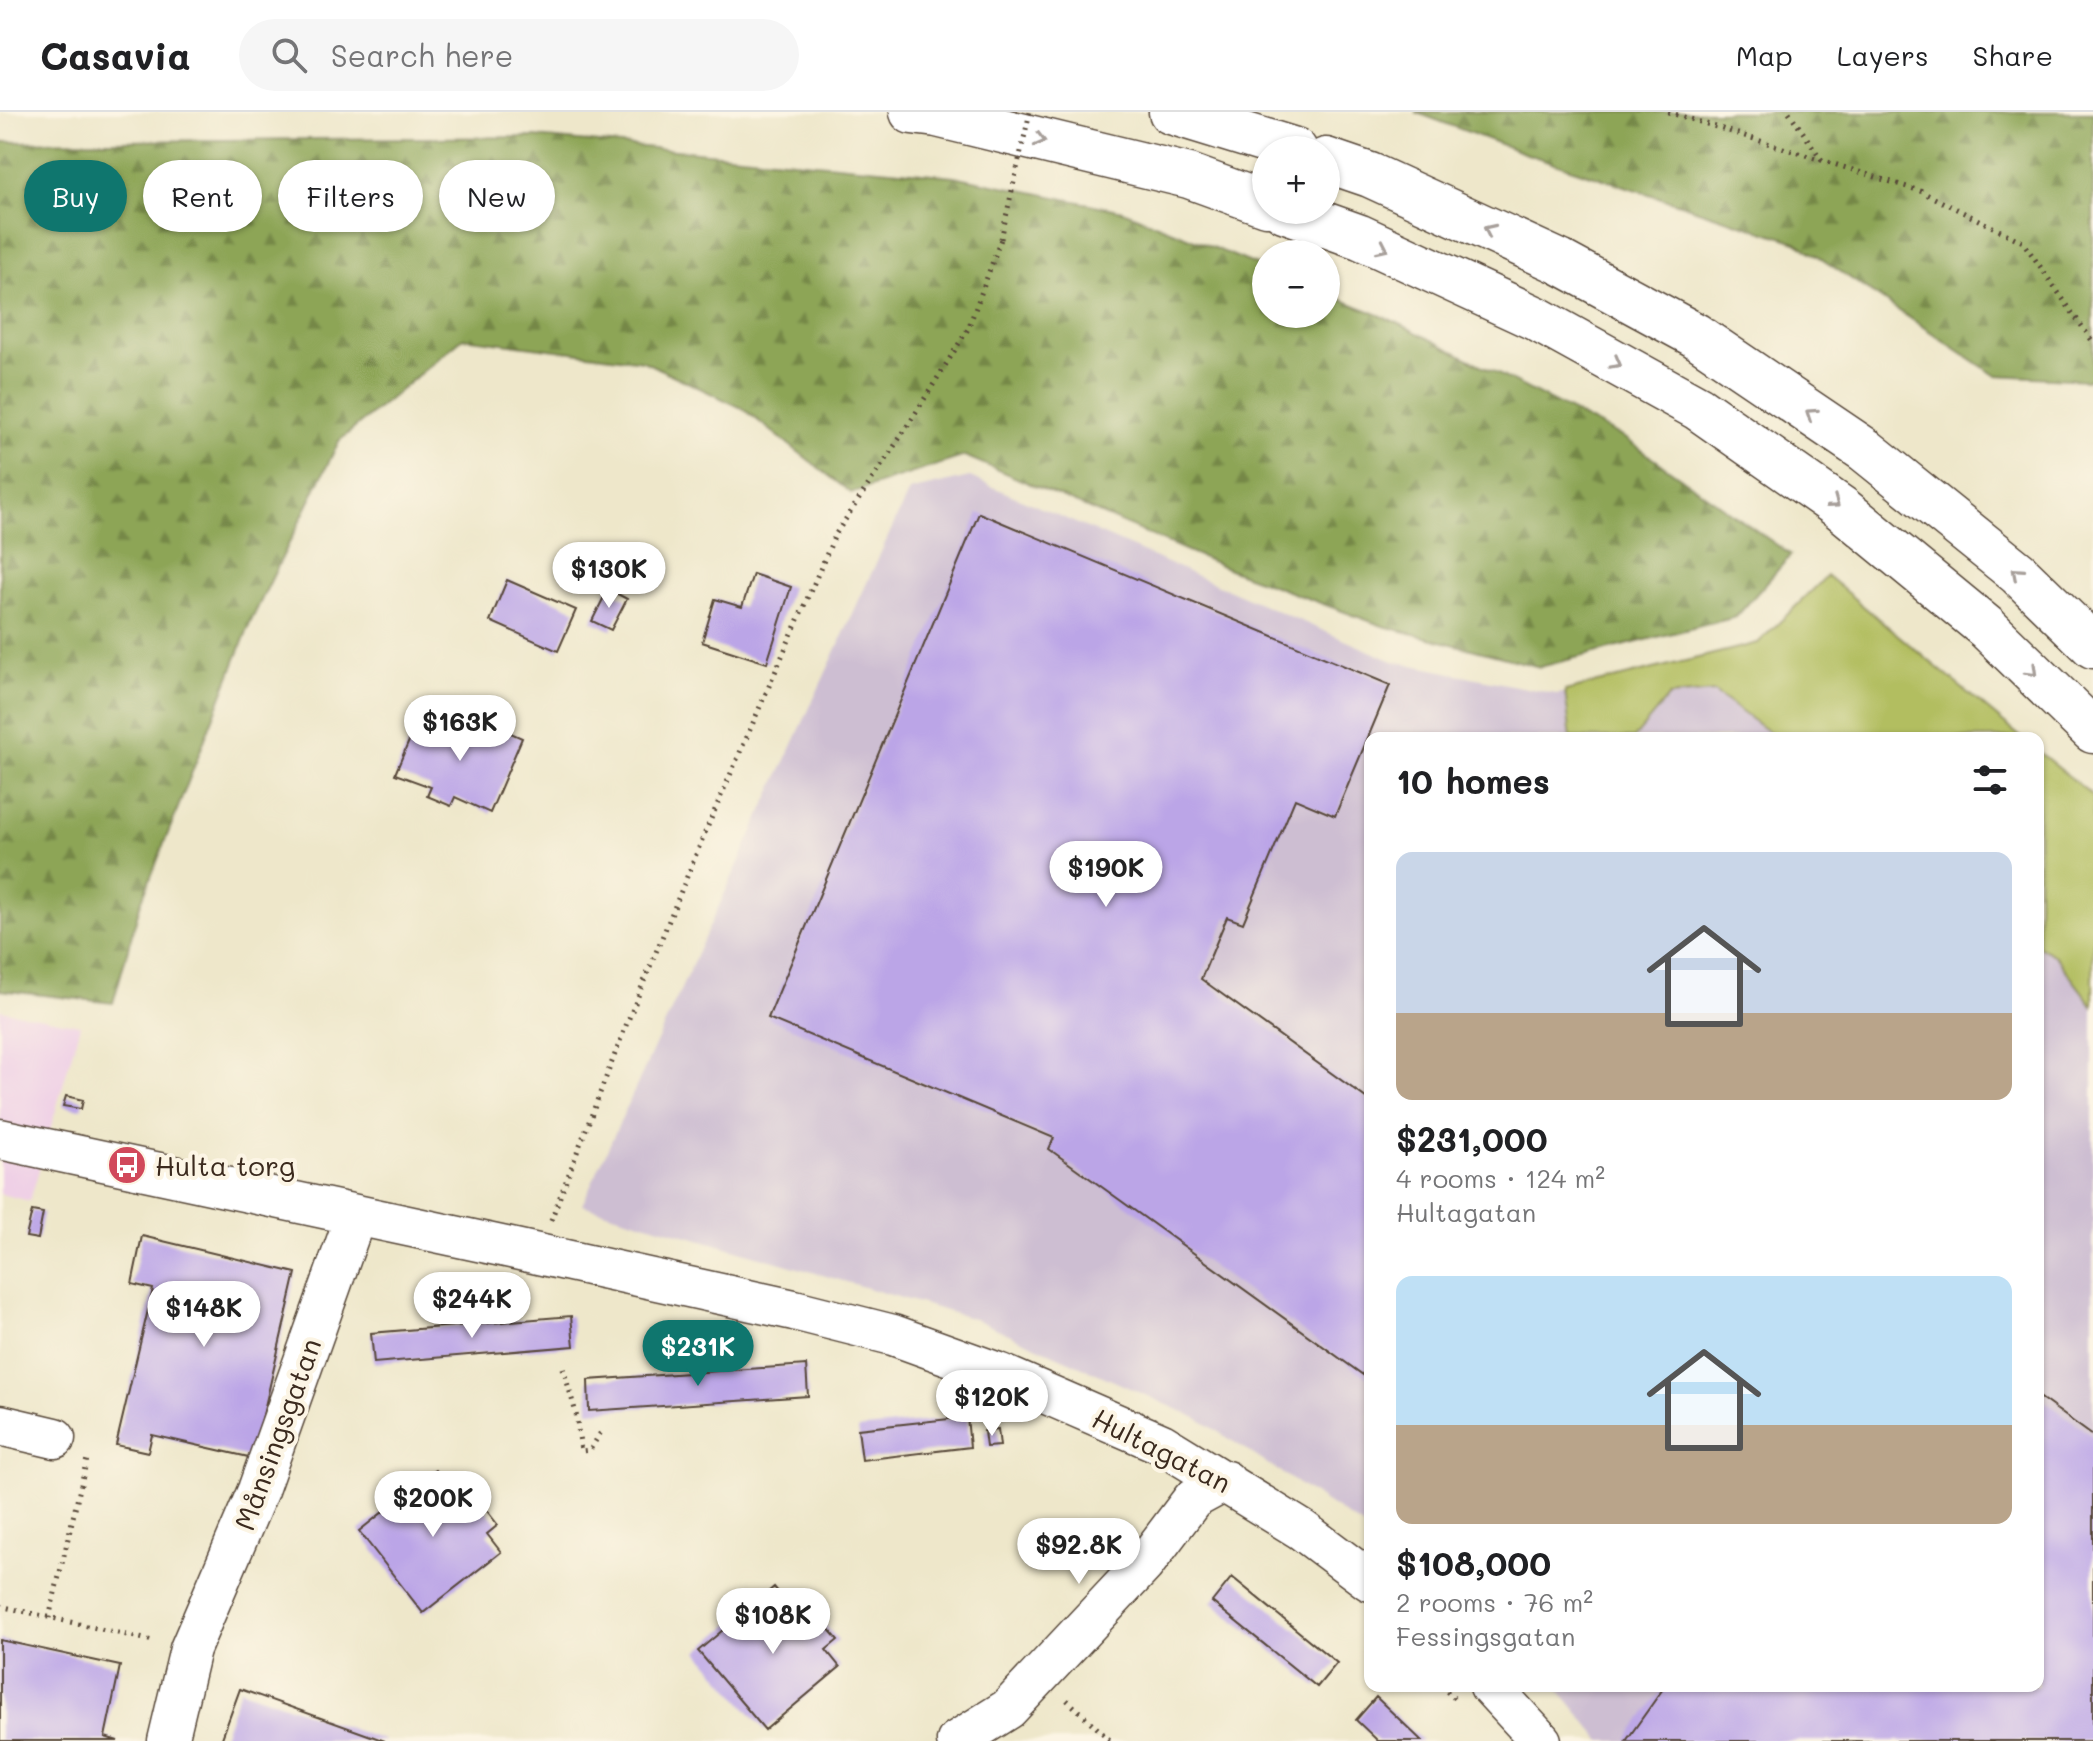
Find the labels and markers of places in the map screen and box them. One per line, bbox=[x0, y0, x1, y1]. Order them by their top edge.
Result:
pin: $130K bbox=[553, 542, 665, 610]
pin: $163K bbox=[404, 695, 516, 763]
pin: $190K bbox=[1050, 841, 1162, 909]
bus stop icon: Hulta torg bbox=[106, 1144, 148, 1186]
place label: Hulta torg bbox=[155, 1147, 295, 1183]
pin: $244K bbox=[416, 1272, 528, 1340]
pin: $148K bbox=[148, 1281, 260, 1349]
pin: $231K bbox=[642, 1320, 754, 1388]
pin: $120K bbox=[936, 1370, 1048, 1438]
pin: $200K bbox=[377, 1471, 489, 1539]
pin: $92.8K bbox=[1014, 1518, 1144, 1586]
pin: $108K bbox=[717, 1588, 829, 1656]

